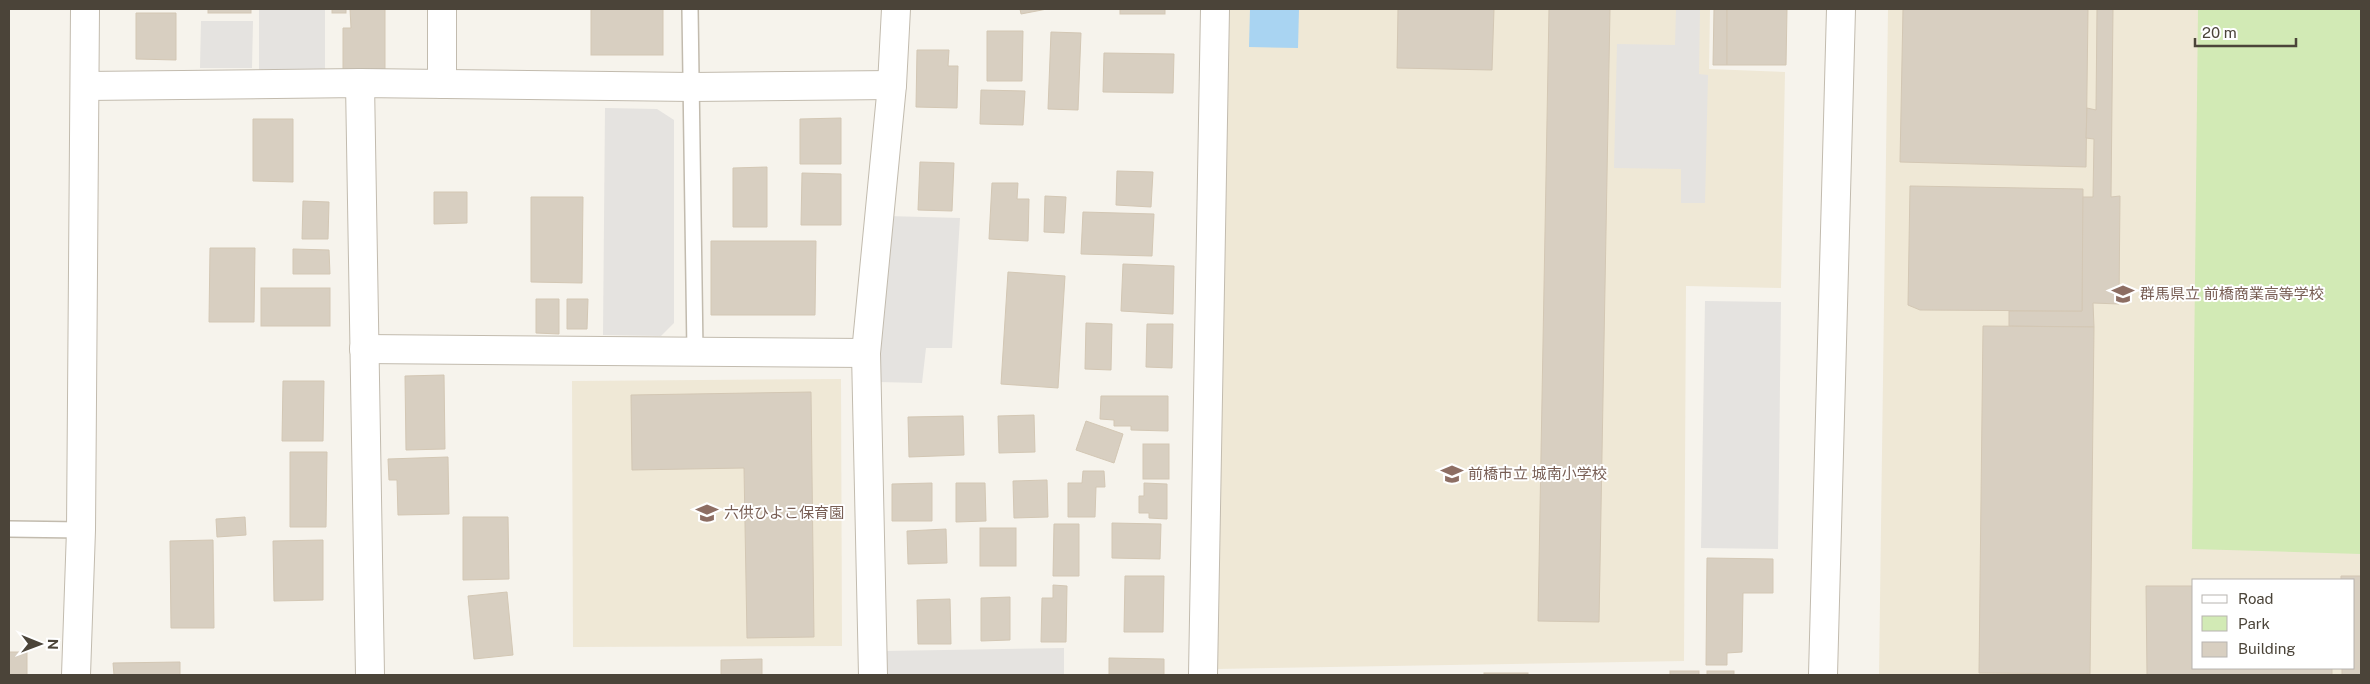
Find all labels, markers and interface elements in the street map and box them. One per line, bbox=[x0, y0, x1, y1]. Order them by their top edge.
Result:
scale bar bbox=[2195, 15, 2296, 47]
text: 20 m bbox=[2202, 24, 2237, 41]
school or university icon: 群馬県立 前橋商業高等学校 bbox=[2110, 281, 2136, 307]
place label: 群馬県立 前橋商業高等学校 bbox=[2140, 285, 2324, 302]
school or university icon: 前橋市立 城南小学校 bbox=[1439, 461, 1465, 487]
place label: 前橋市立 城南小学校 bbox=[1468, 465, 1607, 482]
school or university icon: 六供ひよこ保育園 bbox=[694, 500, 720, 526]
place label: 六供ひよこ保育園 bbox=[724, 504, 844, 521]
legend bbox=[2192, 579, 2355, 669]
text: Road bbox=[2238, 590, 2274, 607]
text: Park bbox=[2238, 615, 2270, 632]
north arrow bbox=[15, 619, 65, 669]
text: N bbox=[45, 639, 61, 650]
text: Building bbox=[2238, 640, 2296, 657]

